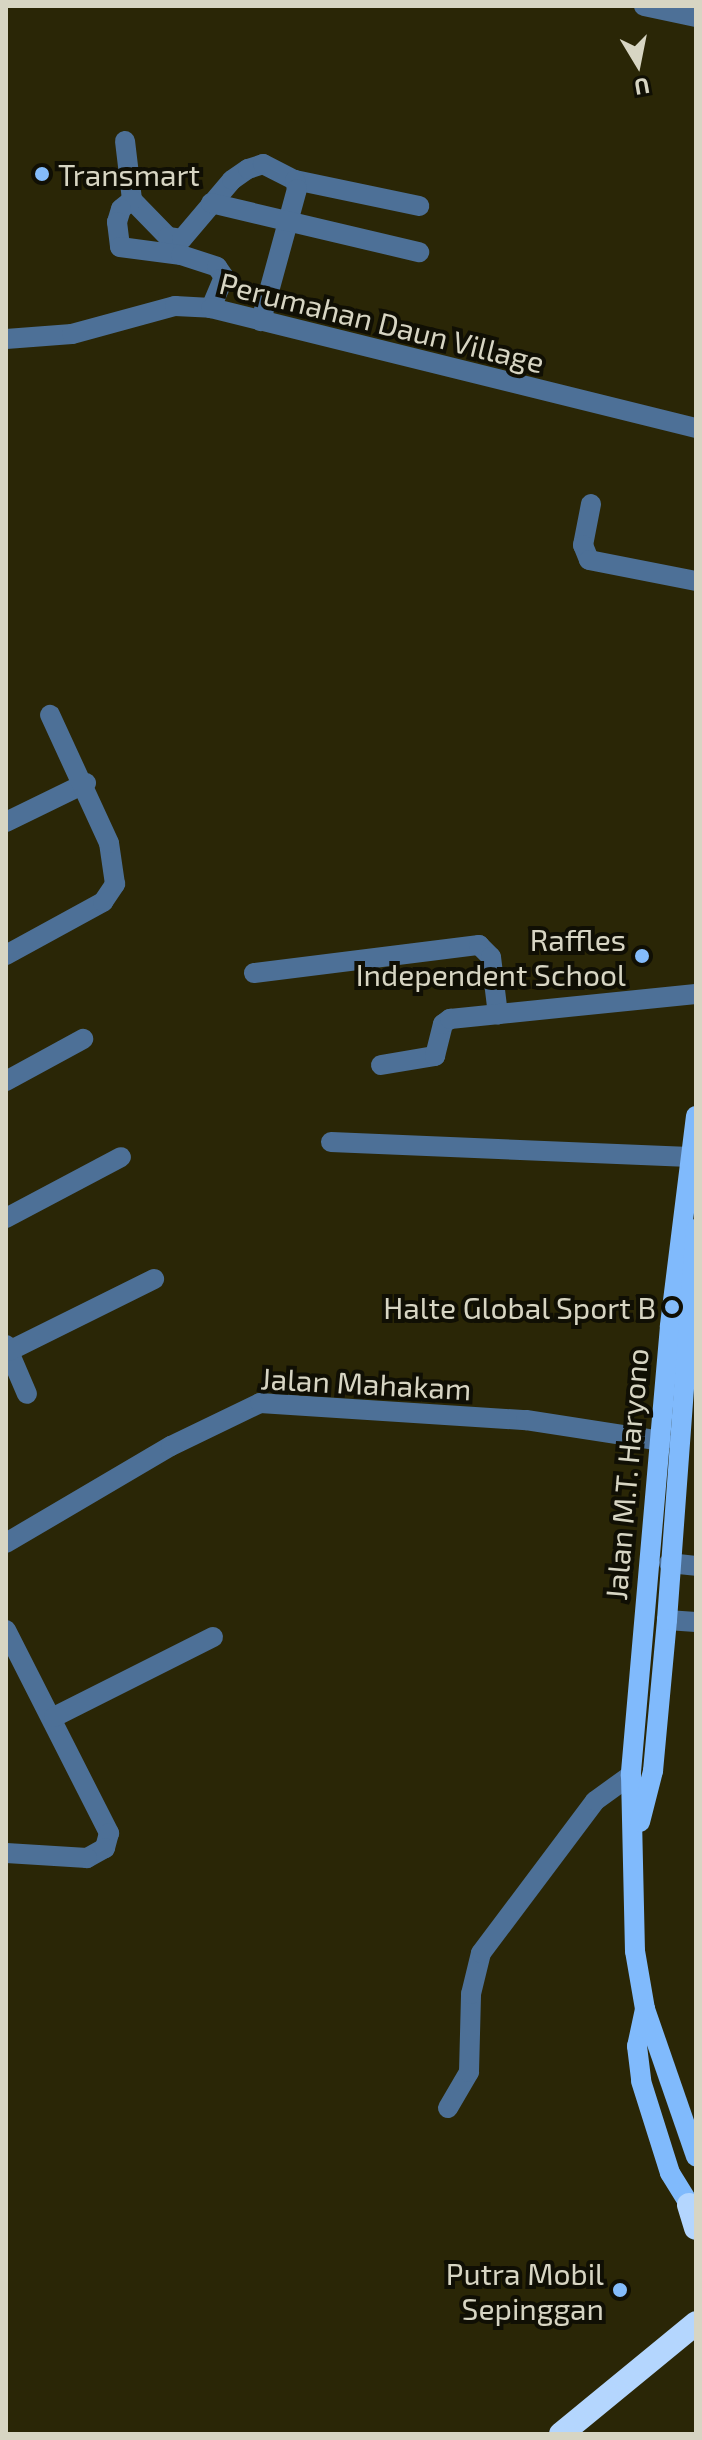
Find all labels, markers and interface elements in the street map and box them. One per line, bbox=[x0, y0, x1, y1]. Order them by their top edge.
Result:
north arrow bbox=[598, 24, 678, 104]
text: U bbox=[632, 74, 652, 102]
place label: Transmart bbox=[58, 156, 200, 192]
marker: Transmart bbox=[33, 165, 51, 183]
street label: Perumahan Daun Village bbox=[216, 264, 548, 380]
place label: Raffles Independent School bbox=[356, 921, 626, 992]
marker: Raffles Independent School bbox=[633, 947, 651, 965]
place label: Halte Global Sport B bbox=[383, 1289, 656, 1325]
marker: Halte Global Sport B bbox=[663, 1298, 681, 1316]
street label: Jalan M.T. Haryono bbox=[597, 1347, 655, 1601]
street label: Jalan Mahakam bbox=[260, 1360, 472, 1406]
place label: Putra Mobil Sepinggan bbox=[446, 2255, 604, 2326]
marker: Putra Mobil Sepinggan bbox=[611, 2281, 629, 2299]

